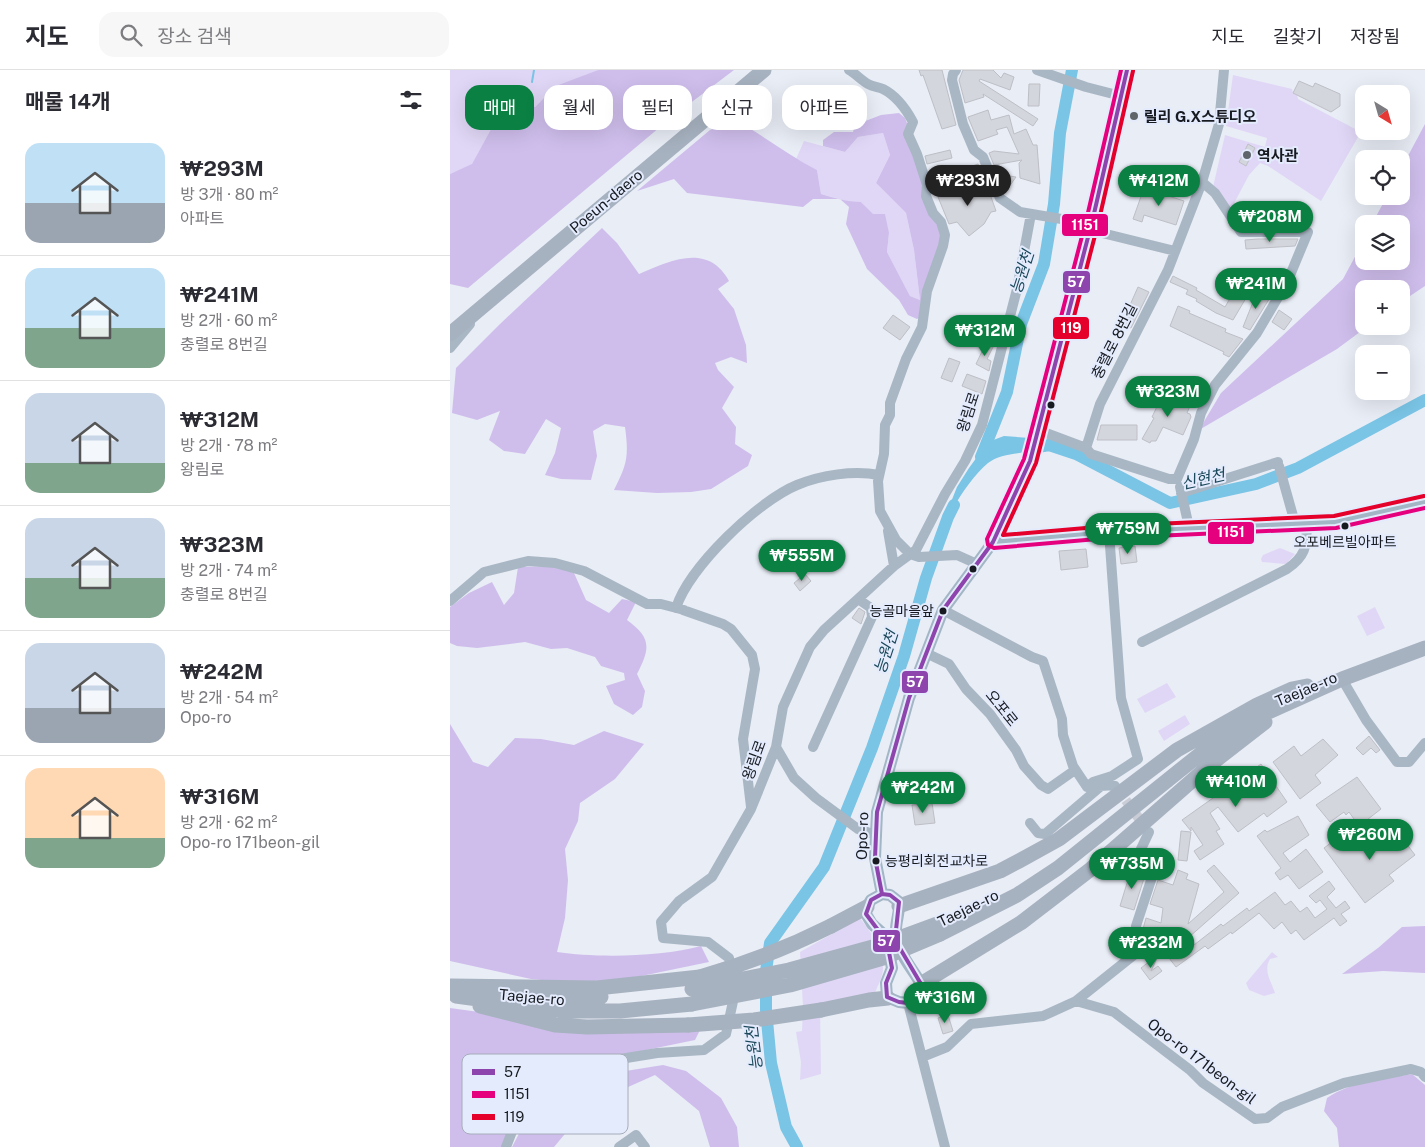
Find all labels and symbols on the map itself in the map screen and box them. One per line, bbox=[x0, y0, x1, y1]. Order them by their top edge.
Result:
north arrow bbox=[1355, 85, 1410, 140]
place label: 릴리 G.X스튜디오 bbox=[1144, 108, 1257, 125]
marker: 릴리 G.X스튜디오 bbox=[1128, 110, 1140, 122]
place label: 역사관 bbox=[1257, 147, 1299, 164]
marker: 역사관 bbox=[1241, 149, 1253, 161]
pin: ₩293M bbox=[933, 164, 1003, 207]
pin: ₩412M bbox=[1124, 164, 1194, 207]
street label: Poeun-daero bbox=[566, 166, 646, 236]
pin: ₩208M bbox=[1235, 200, 1305, 243]
line badge: 1151 bbox=[1061, 213, 1109, 237]
text: 1151 bbox=[1071, 217, 1099, 233]
water label: 능원천 bbox=[1006, 246, 1039, 296]
pin: ₩241M bbox=[1221, 268, 1291, 310]
line badge: 57 bbox=[1062, 270, 1091, 294]
text: 57 bbox=[1067, 274, 1085, 290]
street label: 충렬로 8번길 bbox=[1088, 300, 1140, 382]
pin: ₩312M bbox=[950, 314, 1020, 357]
line badge: 119 bbox=[1052, 316, 1090, 340]
text: 119 bbox=[1060, 320, 1082, 336]
pin: ₩323M bbox=[1133, 376, 1203, 418]
street label: 왕림로 bbox=[954, 390, 982, 434]
unlabelled marker bbox=[1046, 400, 1056, 410]
water label: 신현천 bbox=[1179, 464, 1229, 493]
pin: ₩759M bbox=[1093, 512, 1163, 555]
line badge: 1151 bbox=[1207, 521, 1255, 545]
marker: 오포베르빌아파트 bbox=[1340, 521, 1350, 531]
text: 1151 bbox=[1217, 524, 1245, 540]
place label: 오포베르빌아파트 bbox=[1293, 534, 1397, 550]
pin: ₩555M bbox=[767, 540, 837, 582]
unlabelled marker bbox=[968, 564, 978, 574]
place label: 능골마을앞 bbox=[870, 603, 934, 619]
marker: 능골마을앞 bbox=[938, 606, 948, 616]
water label: 능원천 bbox=[870, 626, 903, 676]
street label: Taejae-ro bbox=[1272, 668, 1340, 710]
line badge: 57 bbox=[901, 670, 929, 694]
text: 57 bbox=[906, 674, 924, 690]
street label: 오포로 bbox=[982, 687, 1022, 729]
street label: 왕림로 bbox=[739, 738, 769, 782]
pin: ₩410M bbox=[1201, 766, 1271, 808]
pin: ₩242M bbox=[888, 772, 958, 814]
street label: Opo-ro bbox=[853, 812, 871, 860]
pin: ₩260M bbox=[1335, 818, 1405, 861]
pin: ₩735M bbox=[1097, 848, 1167, 890]
place label: 능평리회전교차로 bbox=[885, 853, 988, 869]
marker: 능평리회전교차로 bbox=[871, 856, 881, 866]
street label: Taejae-ro bbox=[935, 886, 1001, 930]
pin: ₩232M bbox=[1116, 926, 1186, 969]
line badge: 57 bbox=[872, 929, 901, 953]
text: 57 bbox=[877, 933, 895, 949]
pin: ₩316M bbox=[910, 982, 980, 1024]
street label: Taejae-ro bbox=[499, 986, 565, 1008]
street label: Opo-ro 171beon-gil bbox=[1144, 1015, 1260, 1107]
water label: 능원천 bbox=[742, 1023, 766, 1071]
legend bbox=[462, 1054, 628, 1134]
text: 57 bbox=[504, 1064, 521, 1080]
text: 1151 bbox=[504, 1086, 530, 1102]
text: 119 bbox=[504, 1109, 524, 1125]

